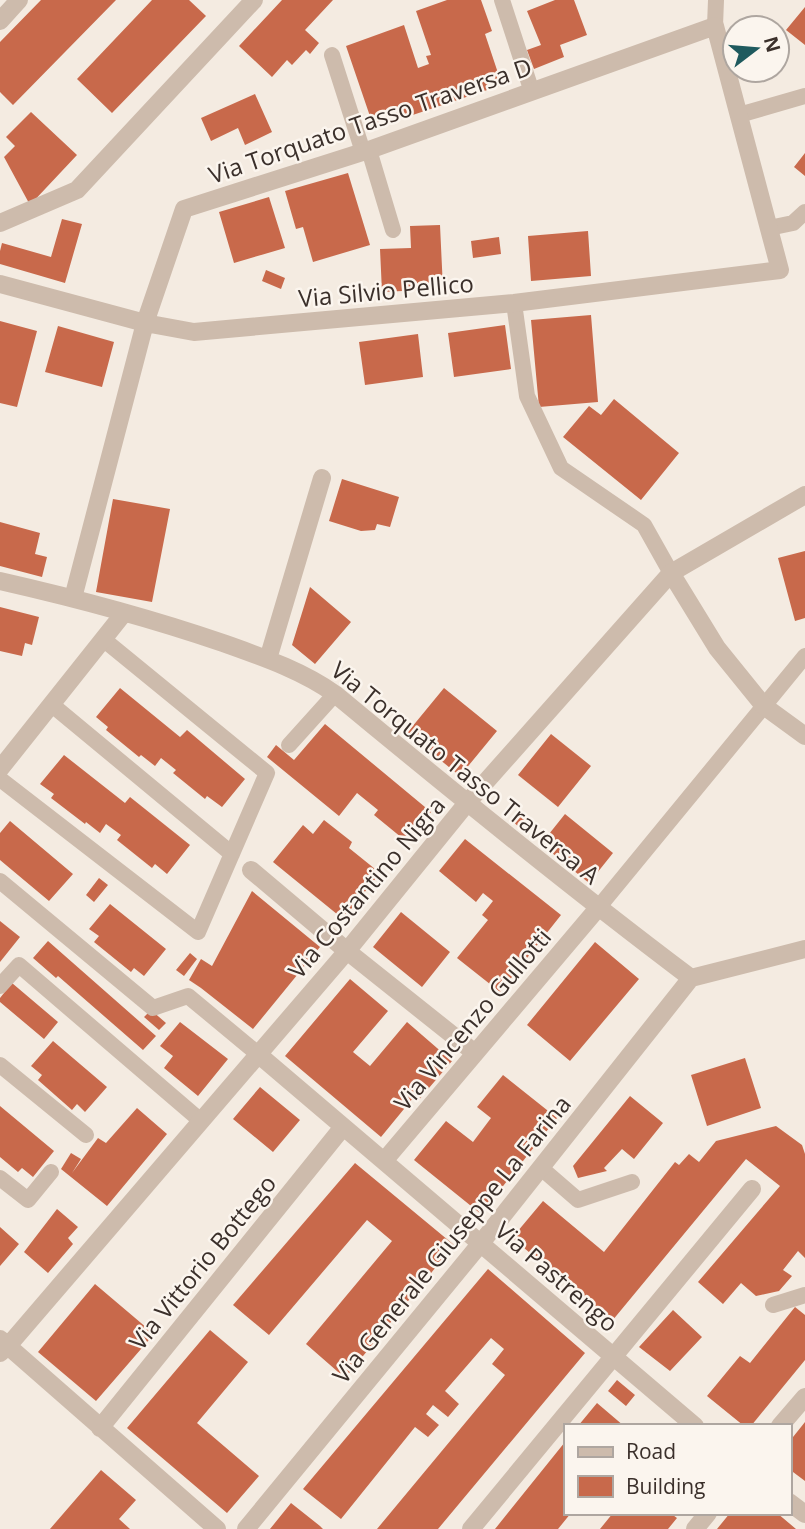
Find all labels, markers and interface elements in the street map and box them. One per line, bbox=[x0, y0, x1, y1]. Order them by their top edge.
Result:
north arrow bbox=[721, 14, 791, 84]
text: N bbox=[758, 33, 787, 55]
street label: Via Torquato Tasso Traversa D bbox=[204, 49, 536, 191]
street label: Via Silvio Pellico bbox=[297, 266, 475, 314]
street label: Via Torquato Tasso Traversa A bbox=[325, 653, 608, 891]
street label: Via Costantino Nigra bbox=[280, 789, 452, 985]
street label: Via Vincenzo Gullotti bbox=[386, 921, 558, 1117]
street label: Via Generale Giuseppe La Farina bbox=[324, 1088, 578, 1390]
street label: Via Vittorio Bottego bbox=[121, 1168, 283, 1356]
street label: Via Pastrengo bbox=[488, 1213, 626, 1339]
legend bbox=[564, 1424, 791, 1515]
text: Road bbox=[626, 1437, 676, 1465]
text: Building bbox=[626, 1472, 705, 1500]

